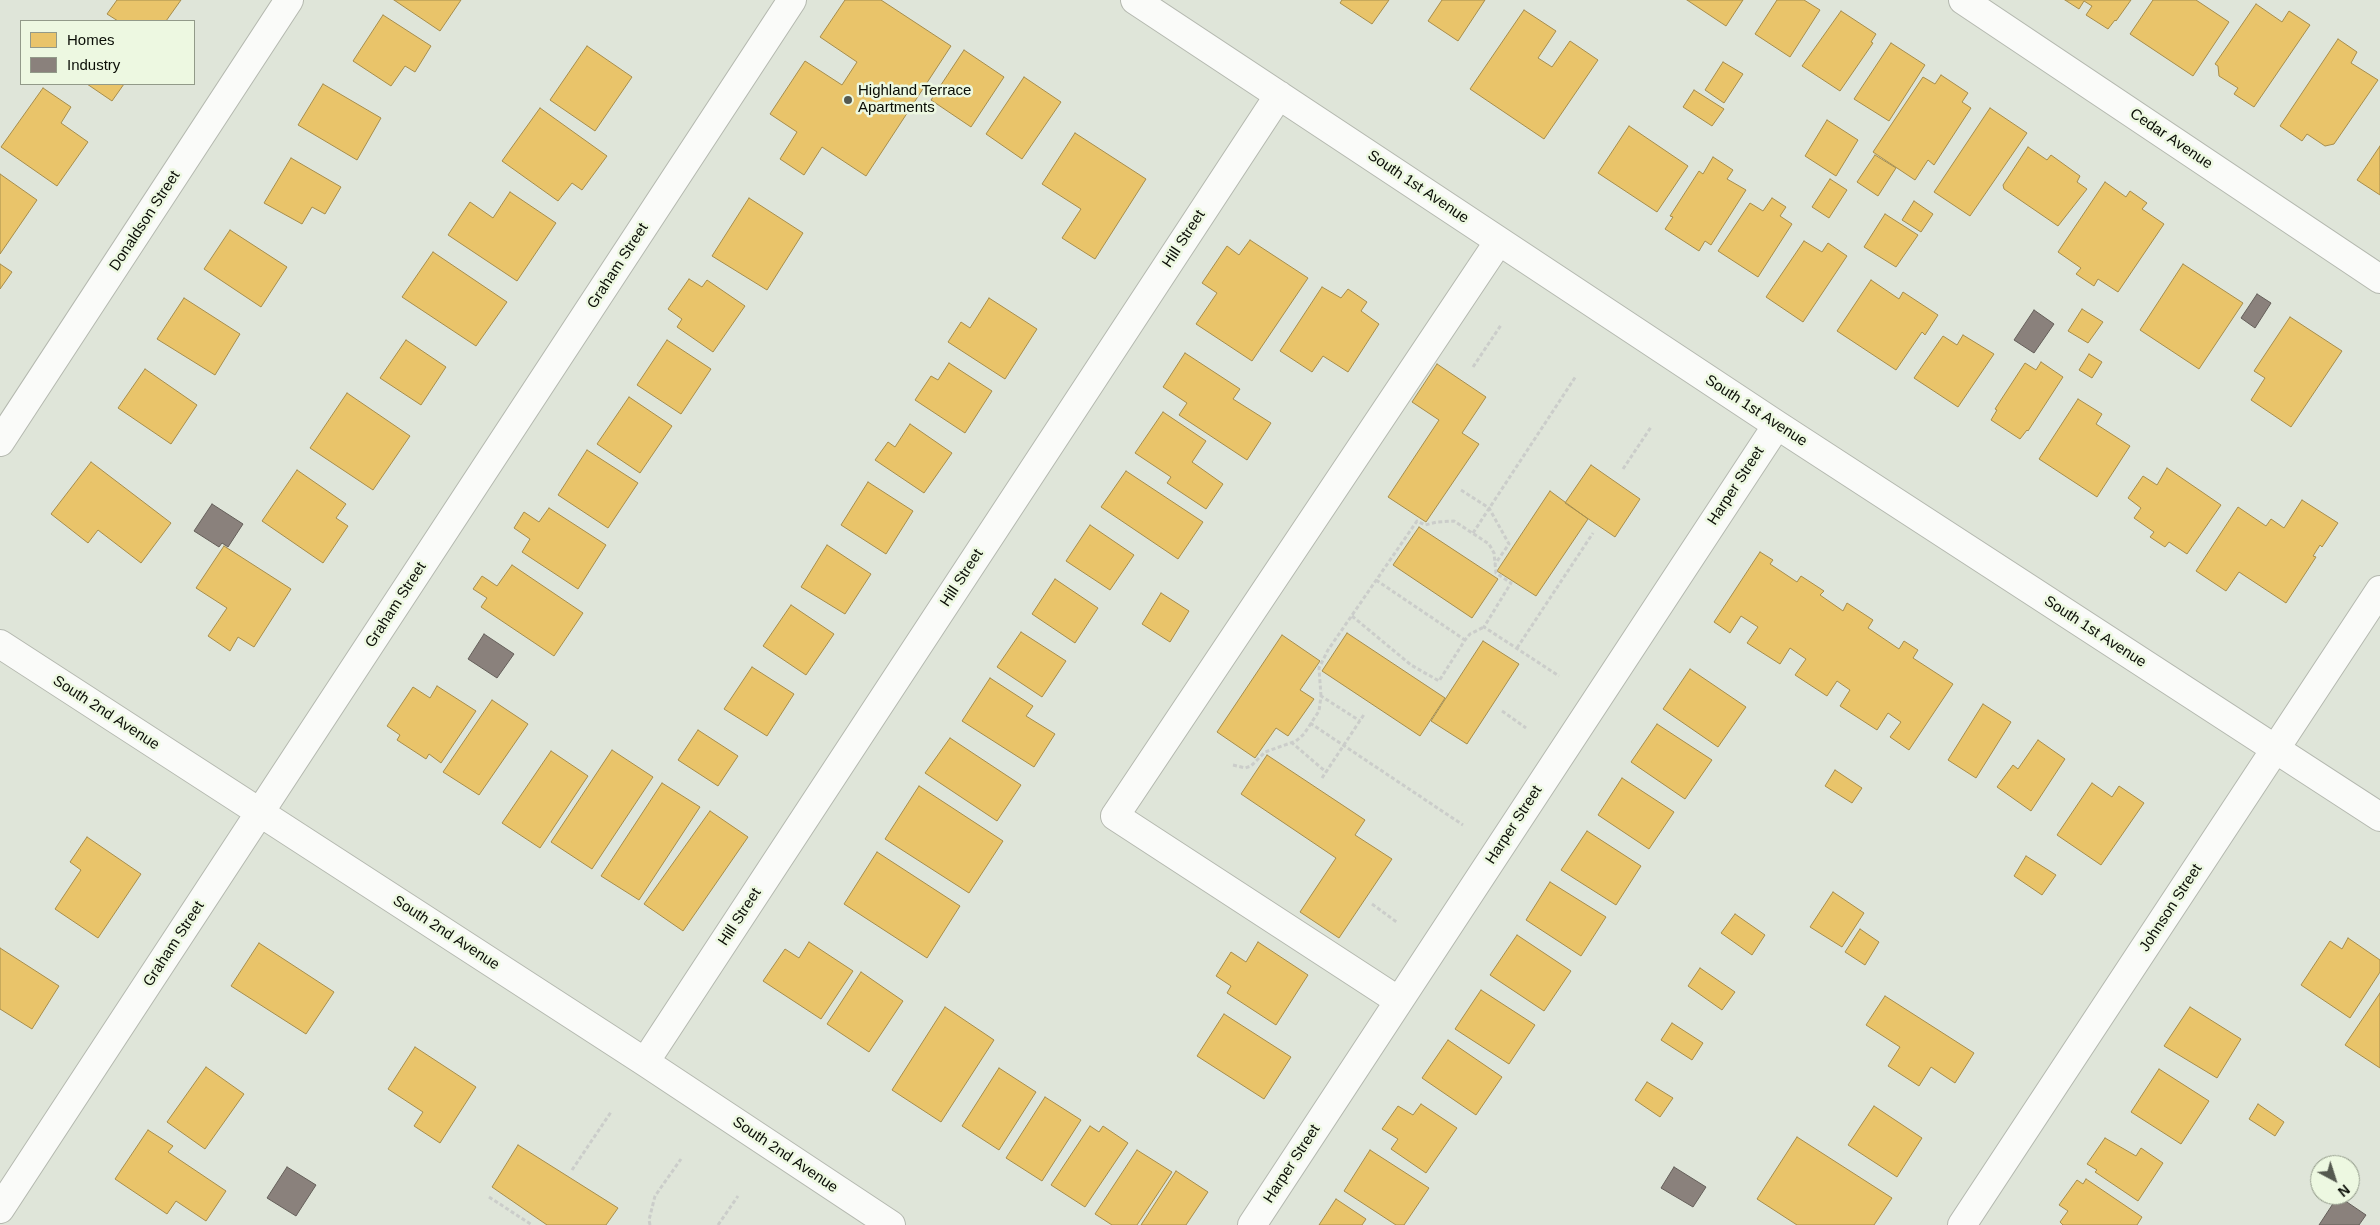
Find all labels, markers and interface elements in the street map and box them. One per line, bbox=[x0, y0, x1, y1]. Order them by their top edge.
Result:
legend bbox=[20, 20, 195, 85]
text: Homes bbox=[67, 31, 115, 48]
text: Industry bbox=[67, 56, 120, 73]
place label: Highland Terrace Apartments bbox=[858, 82, 971, 117]
marker: Highland Terrace Apartments bbox=[842, 94, 854, 106]
street label: Cedar Avenue bbox=[2126, 105, 2216, 173]
street label: South 1st Avenue bbox=[1364, 147, 1472, 227]
street label: Donaldson Street bbox=[106, 167, 184, 275]
street label: Hill Street bbox=[1159, 207, 1209, 271]
street label: Graham Street bbox=[584, 220, 652, 312]
street label: South 1st Avenue bbox=[1702, 371, 1810, 451]
street label: Harper Street bbox=[1704, 443, 1768, 529]
street label: Hill Street bbox=[937, 546, 987, 610]
street label: Graham Street bbox=[362, 559, 430, 651]
street label: South 1st Avenue bbox=[2041, 592, 2149, 672]
street label: South 2nd Avenue bbox=[49, 672, 163, 754]
street label: Harper Street bbox=[1482, 782, 1546, 868]
street label: Johnson Street bbox=[2136, 861, 2206, 955]
street label: Hill Street bbox=[715, 885, 765, 949]
street label: South 2nd Avenue bbox=[389, 892, 503, 974]
street label: Graham Street bbox=[140, 898, 208, 990]
street label: South 2nd Avenue bbox=[729, 1113, 841, 1197]
street label: Harper Street bbox=[1260, 1121, 1324, 1207]
north arrow bbox=[2310, 1155, 2360, 1205]
text: N bbox=[2335, 1181, 2353, 1200]

